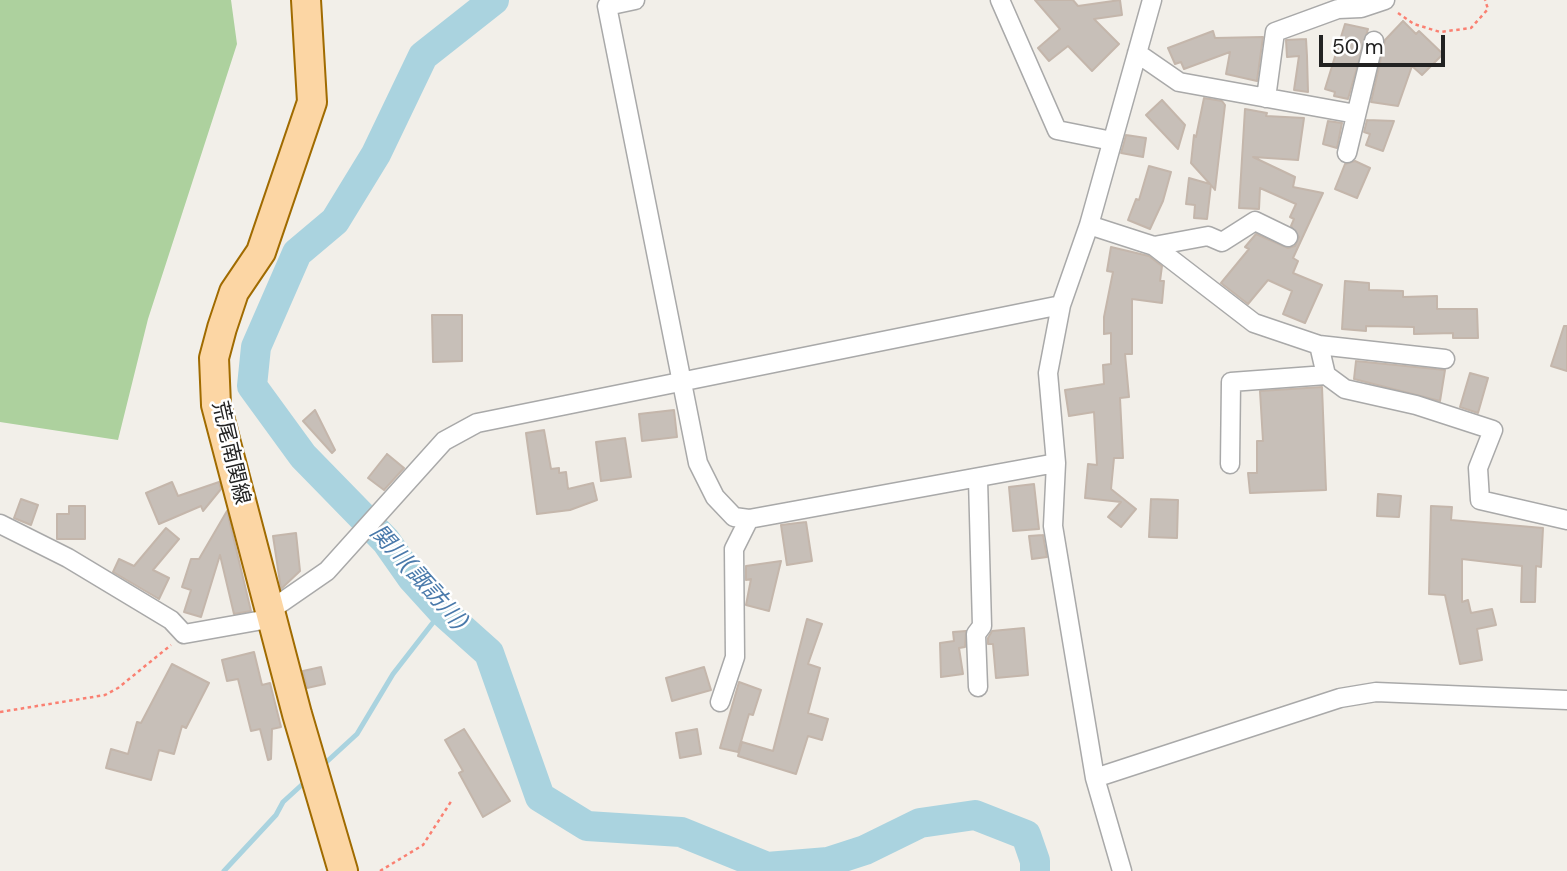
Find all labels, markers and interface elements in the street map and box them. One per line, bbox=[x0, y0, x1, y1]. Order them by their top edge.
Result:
scale bar bbox=[1322, 21, 1448, 65]
text: 50 m bbox=[1332, 33, 1383, 61]
street label: 荒尾南関線 bbox=[206, 399, 254, 507]
water label: 関川(諏訪川) bbox=[364, 520, 472, 636]

